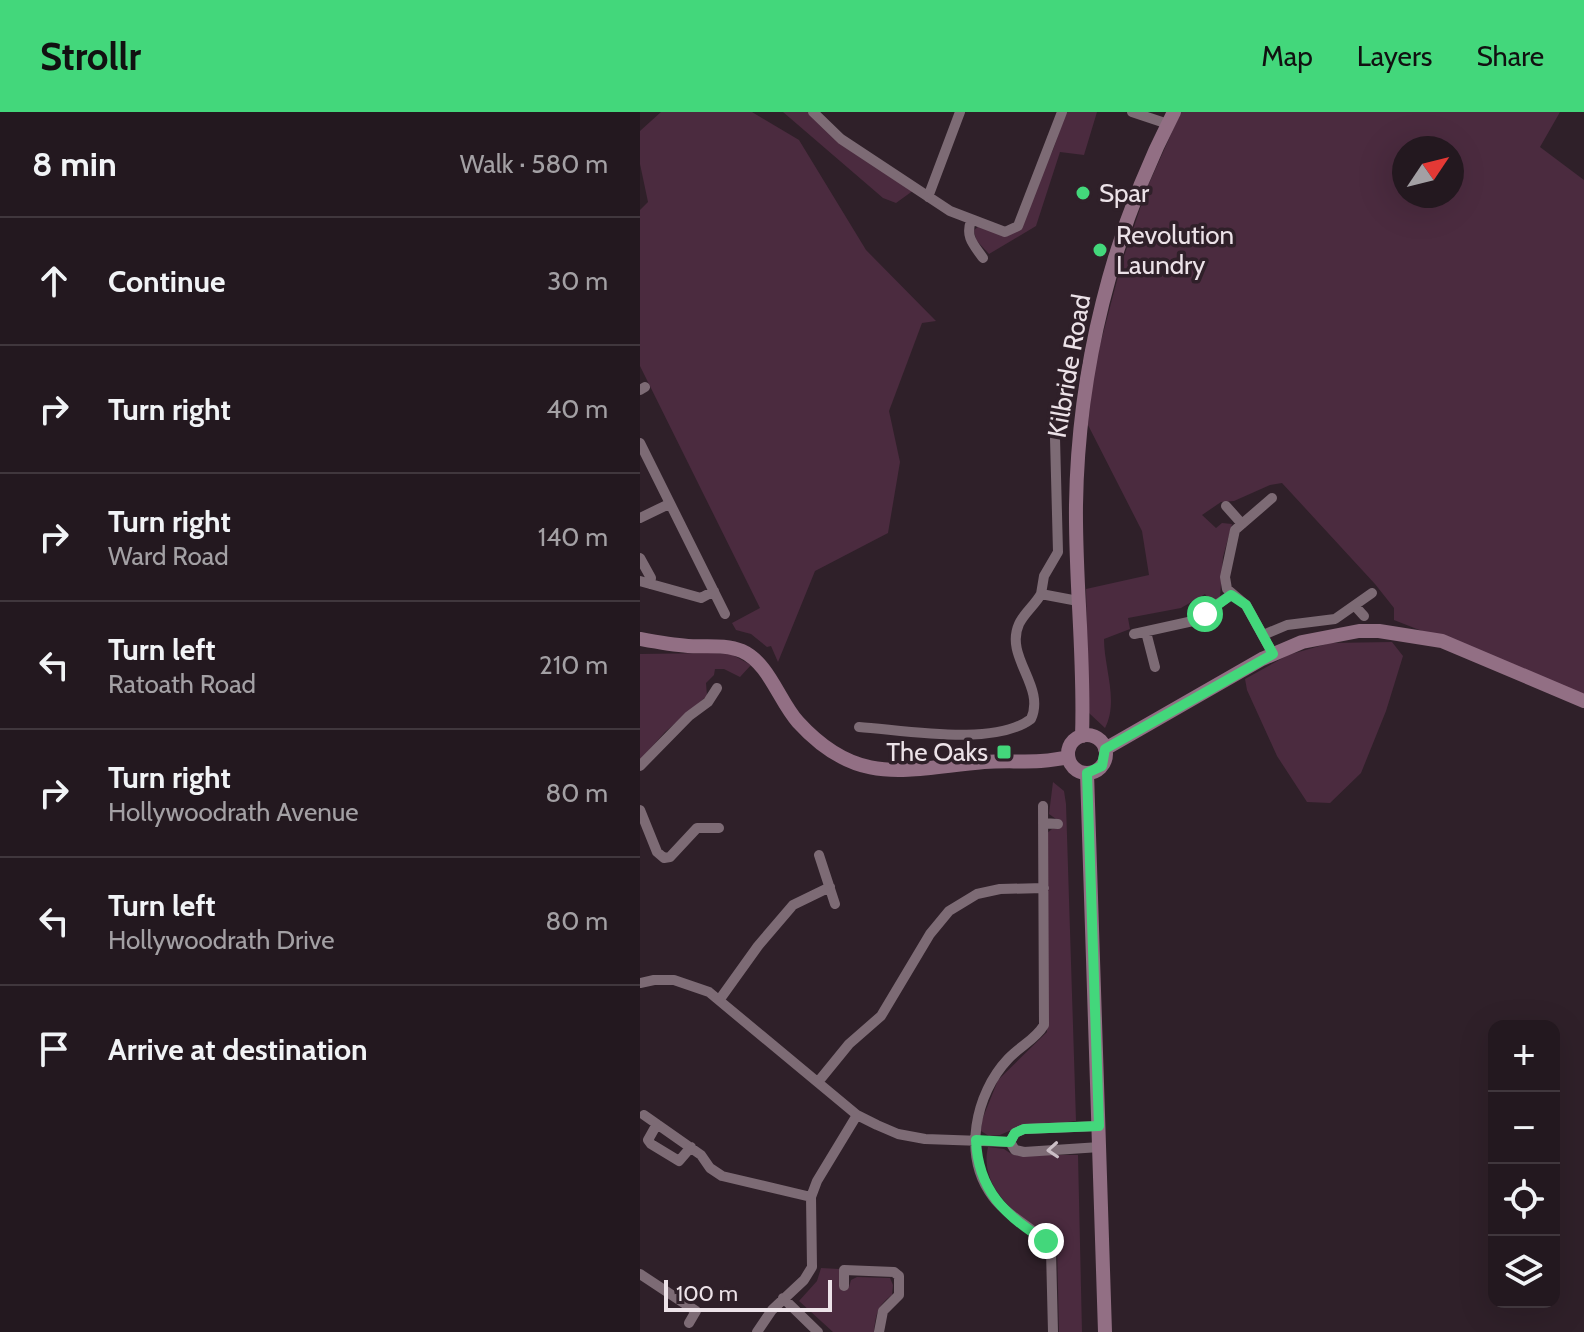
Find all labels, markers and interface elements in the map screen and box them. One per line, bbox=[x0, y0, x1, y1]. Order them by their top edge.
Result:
text: Strollr bbox=[40, 33, 141, 80]
text: Map bbox=[1261, 39, 1313, 73]
text: Layers bbox=[1357, 39, 1432, 73]
text: Share bbox=[1476, 39, 1544, 73]
north arrow bbox=[1392, 136, 1464, 208]
text: 8 min bbox=[32, 143, 117, 185]
text: Walk · 580 m bbox=[460, 148, 608, 180]
place label: Spar bbox=[1099, 177, 1150, 209]
marker: Spar bbox=[1074, 184, 1092, 202]
place label: Revolution Laundry bbox=[1116, 219, 1234, 281]
marker: Revolution Laundry bbox=[1091, 241, 1109, 259]
icon: ahead bbox=[32, 259, 76, 303]
text: Continue bbox=[108, 263, 225, 300]
text: 30 m bbox=[547, 265, 608, 297]
street label: Kilbride Road bbox=[1041, 292, 1097, 440]
icon: right bbox=[32, 387, 76, 431]
text: Turn right bbox=[108, 391, 231, 428]
text: 40 m bbox=[546, 393, 608, 425]
text: Turn right bbox=[108, 503, 231, 540]
icon: right bbox=[32, 515, 76, 559]
text: 140 m bbox=[538, 521, 608, 553]
text: Ward Road bbox=[108, 540, 229, 572]
route start bbox=[1187, 596, 1223, 632]
text: Turn left bbox=[108, 631, 216, 668]
icon: left bbox=[32, 643, 76, 687]
text: 210 m bbox=[539, 649, 608, 681]
text: Ratoath Road bbox=[108, 668, 256, 700]
place label: The Oaks bbox=[886, 736, 988, 768]
marker: The Oaks bbox=[995, 743, 1013, 761]
text: Turn right bbox=[108, 759, 231, 796]
icon: right bbox=[32, 771, 76, 815]
text: 80 m bbox=[545, 777, 608, 809]
text: Hollywoodrath Avenue bbox=[108, 796, 359, 828]
text: Turn left bbox=[108, 887, 216, 924]
icon: left bbox=[32, 899, 76, 943]
text: 80 m bbox=[545, 905, 608, 937]
text: Hollywoodrath Drive bbox=[108, 924, 335, 956]
map controls bbox=[1488, 1020, 1560, 1308]
button: + bbox=[1488, 1020, 1560, 1092]
icon: arrive bbox=[32, 1027, 76, 1071]
text: Arrive at destination bbox=[108, 1031, 368, 1068]
button: − bbox=[1488, 1092, 1560, 1164]
one-way arrow bbox=[1046, 1141, 1059, 1158]
button: locate bbox=[1488, 1164, 1560, 1236]
route end bbox=[1028, 1223, 1064, 1259]
button: layers bbox=[1488, 1236, 1560, 1308]
scale bar bbox=[664, 1276, 832, 1312]
text: 100 m bbox=[676, 1280, 738, 1307]

